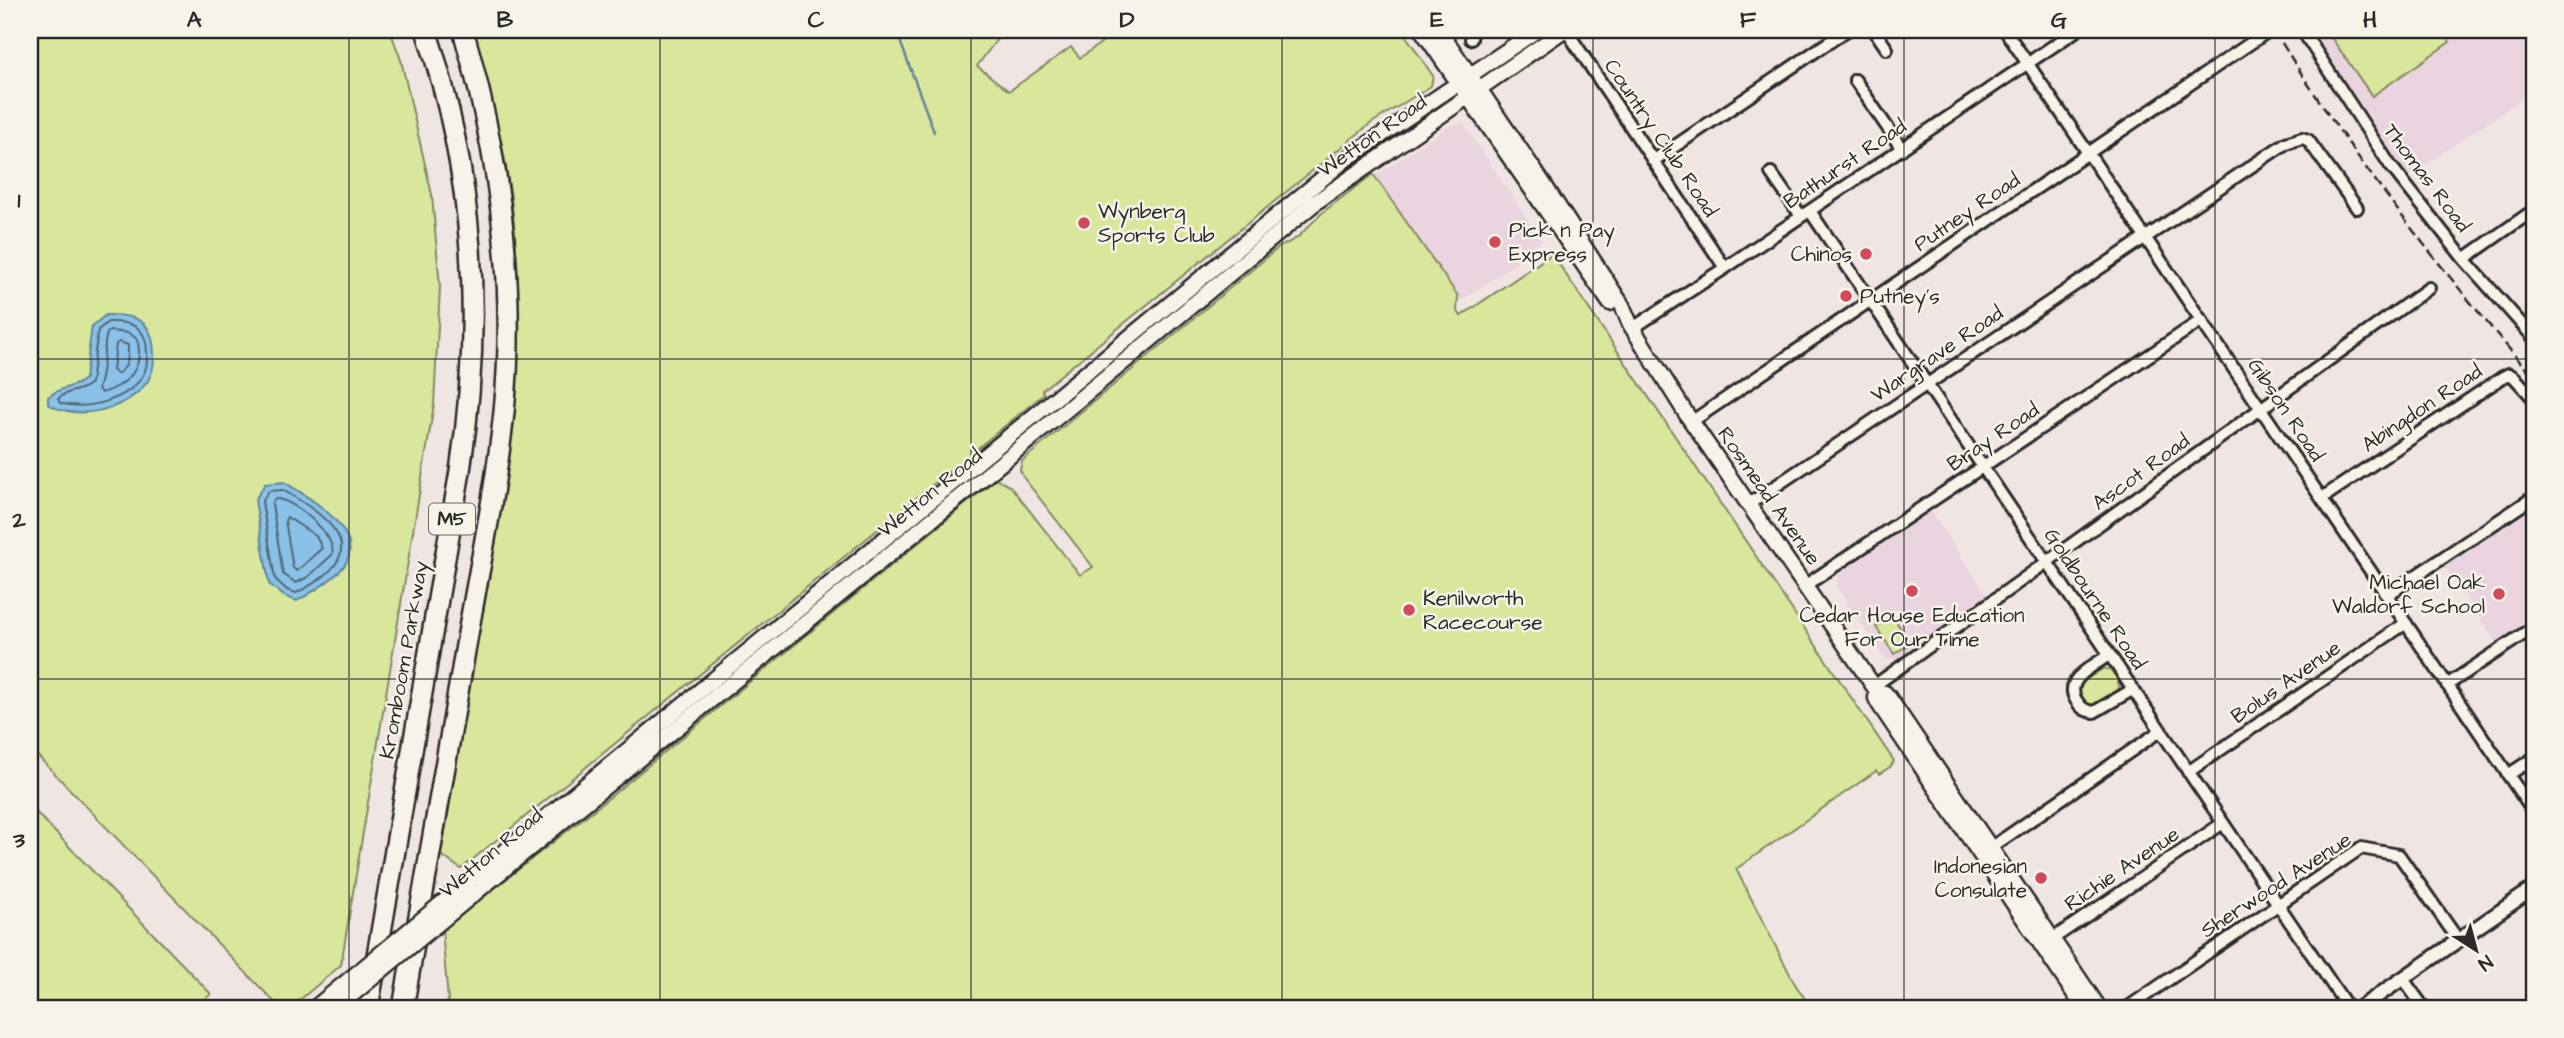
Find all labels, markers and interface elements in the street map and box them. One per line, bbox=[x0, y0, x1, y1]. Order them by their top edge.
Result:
text: A bbox=[187, 4, 202, 36]
text: B bbox=[497, 4, 514, 36]
text: C bbox=[808, 4, 825, 36]
text: D bbox=[1120, 4, 1135, 36]
text: E bbox=[1430, 4, 1444, 36]
text: F bbox=[1740, 4, 1757, 36]
text: G bbox=[2051, 4, 2067, 36]
text: H bbox=[2363, 4, 2377, 36]
street label: Country Club Road bbox=[1596, 53, 1725, 224]
street label: Wetton Road bbox=[1312, 88, 1433, 184]
street label: Bathurst Road bbox=[1778, 112, 1912, 216]
street label: Thomas Road bbox=[2376, 118, 2478, 239]
street label: Putney Road bbox=[1908, 166, 2027, 260]
text: 1 bbox=[18, 184, 21, 216]
place label: Wynberg Sports Club bbox=[1098, 197, 1215, 251]
marker: Wynberg Sports Club bbox=[1076, 215, 1092, 231]
place label: Pick n Pay Express bbox=[1509, 216, 1615, 270]
marker: Pick n Pay Express bbox=[1487, 234, 1503, 250]
place label: Chinos bbox=[1791, 240, 1852, 269]
marker: Chinos bbox=[1858, 246, 1874, 262]
place label: Putney's bbox=[1860, 282, 1940, 313]
marker: Putney's bbox=[1838, 288, 1854, 304]
street label: Wargrave Road bbox=[1865, 299, 2010, 411]
street label: Gibson Road bbox=[2241, 353, 2331, 468]
street label: Abingdon Road bbox=[2356, 357, 2489, 461]
street label: Bray Road bbox=[1941, 395, 2046, 480]
street label: Rosmead Avenue bbox=[1710, 421, 1828, 571]
street label: Ascot Road bbox=[2086, 427, 2196, 517]
street label: Wetton Road bbox=[872, 442, 989, 544]
text: 2 bbox=[11, 504, 26, 536]
road number: M5 bbox=[429, 504, 475, 534]
street label: Goldbourne Road bbox=[2037, 523, 2153, 676]
street label: Kromboom Parkway bbox=[372, 558, 438, 762]
place label: Michael Oak Waldorf School bbox=[2332, 568, 2485, 621]
marker: Cedar House Education For Our Time bbox=[1904, 583, 1920, 599]
place label: Kenilworth Racecourse bbox=[1423, 584, 1543, 637]
marker: Michael Oak Waldorf School bbox=[2491, 586, 2507, 602]
place label: Cedar House Education For Our Time bbox=[1800, 601, 2025, 654]
marker: Kenilworth Racecourse bbox=[1401, 602, 1417, 618]
street label: Bolus Avenue bbox=[2225, 633, 2347, 731]
street label: Wetton Road bbox=[433, 801, 549, 905]
street label: Richie Avenue bbox=[2059, 820, 2185, 918]
text: 3 bbox=[12, 824, 25, 856]
street label: Sherwood Avenue bbox=[2195, 825, 2357, 945]
place label: Indonesian Consulate bbox=[1934, 852, 2027, 905]
marker: Indonesian Consulate bbox=[2033, 870, 2049, 886]
north arrow bbox=[2442, 916, 2512, 986]
text: N bbox=[2472, 948, 2498, 977]

